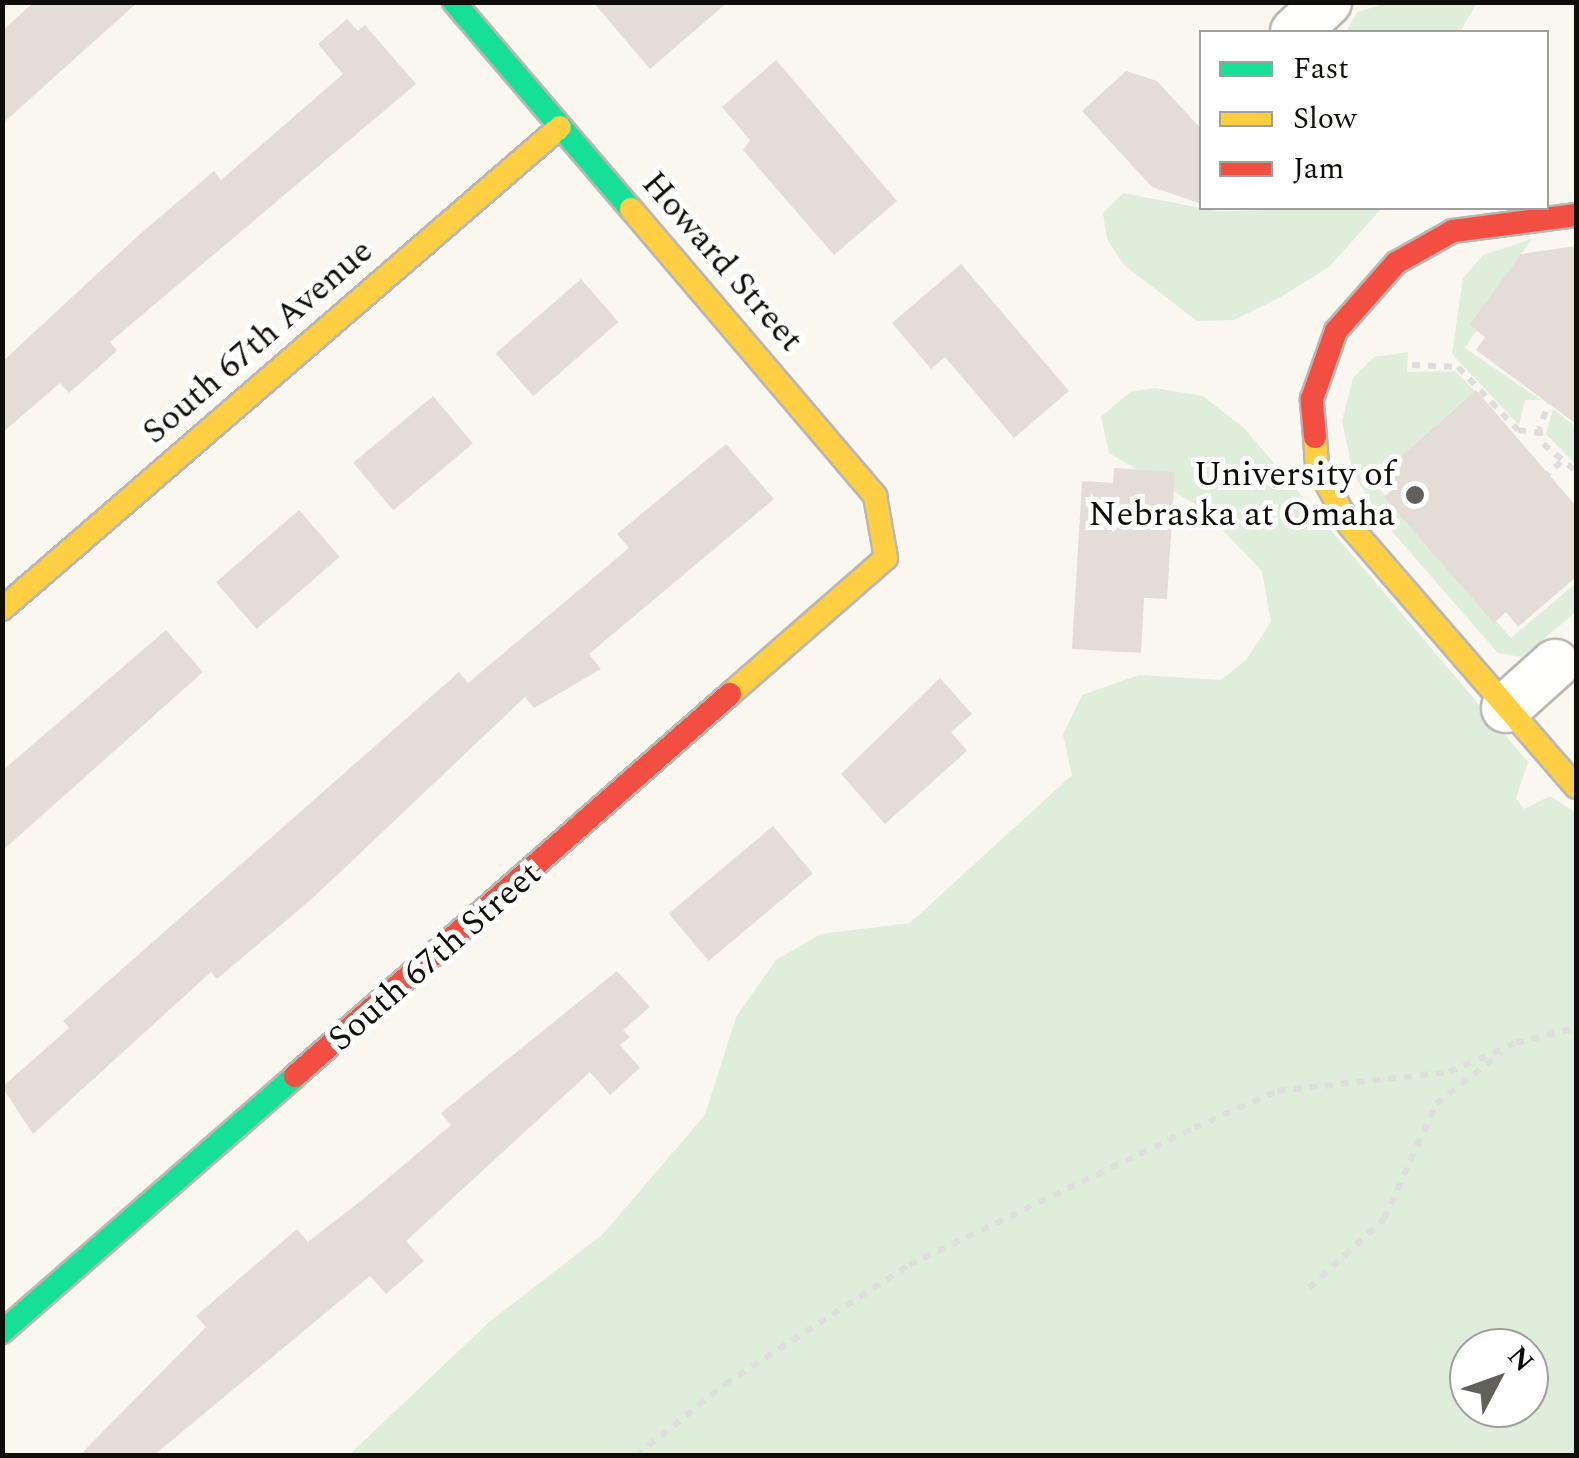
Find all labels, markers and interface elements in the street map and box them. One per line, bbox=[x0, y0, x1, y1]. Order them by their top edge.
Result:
legend bbox=[1199, 30, 1549, 210]
text: Fast bbox=[1293, 46, 1349, 92]
text: Slow bbox=[1293, 96, 1357, 142]
text: Jam bbox=[1293, 146, 1344, 192]
street label: Howard Street bbox=[632, 163, 812, 361]
street label: South 67th Avenue bbox=[134, 231, 382, 453]
place label: University of Nebraska at Omaha bbox=[1088, 454, 1395, 536]
marker: University of Nebraska at Omaha bbox=[1404, 484, 1426, 506]
street label: South 67th Street bbox=[320, 853, 550, 1061]
north arrow bbox=[1449, 1328, 1549, 1428]
text: N bbox=[1497, 1337, 1544, 1382]

